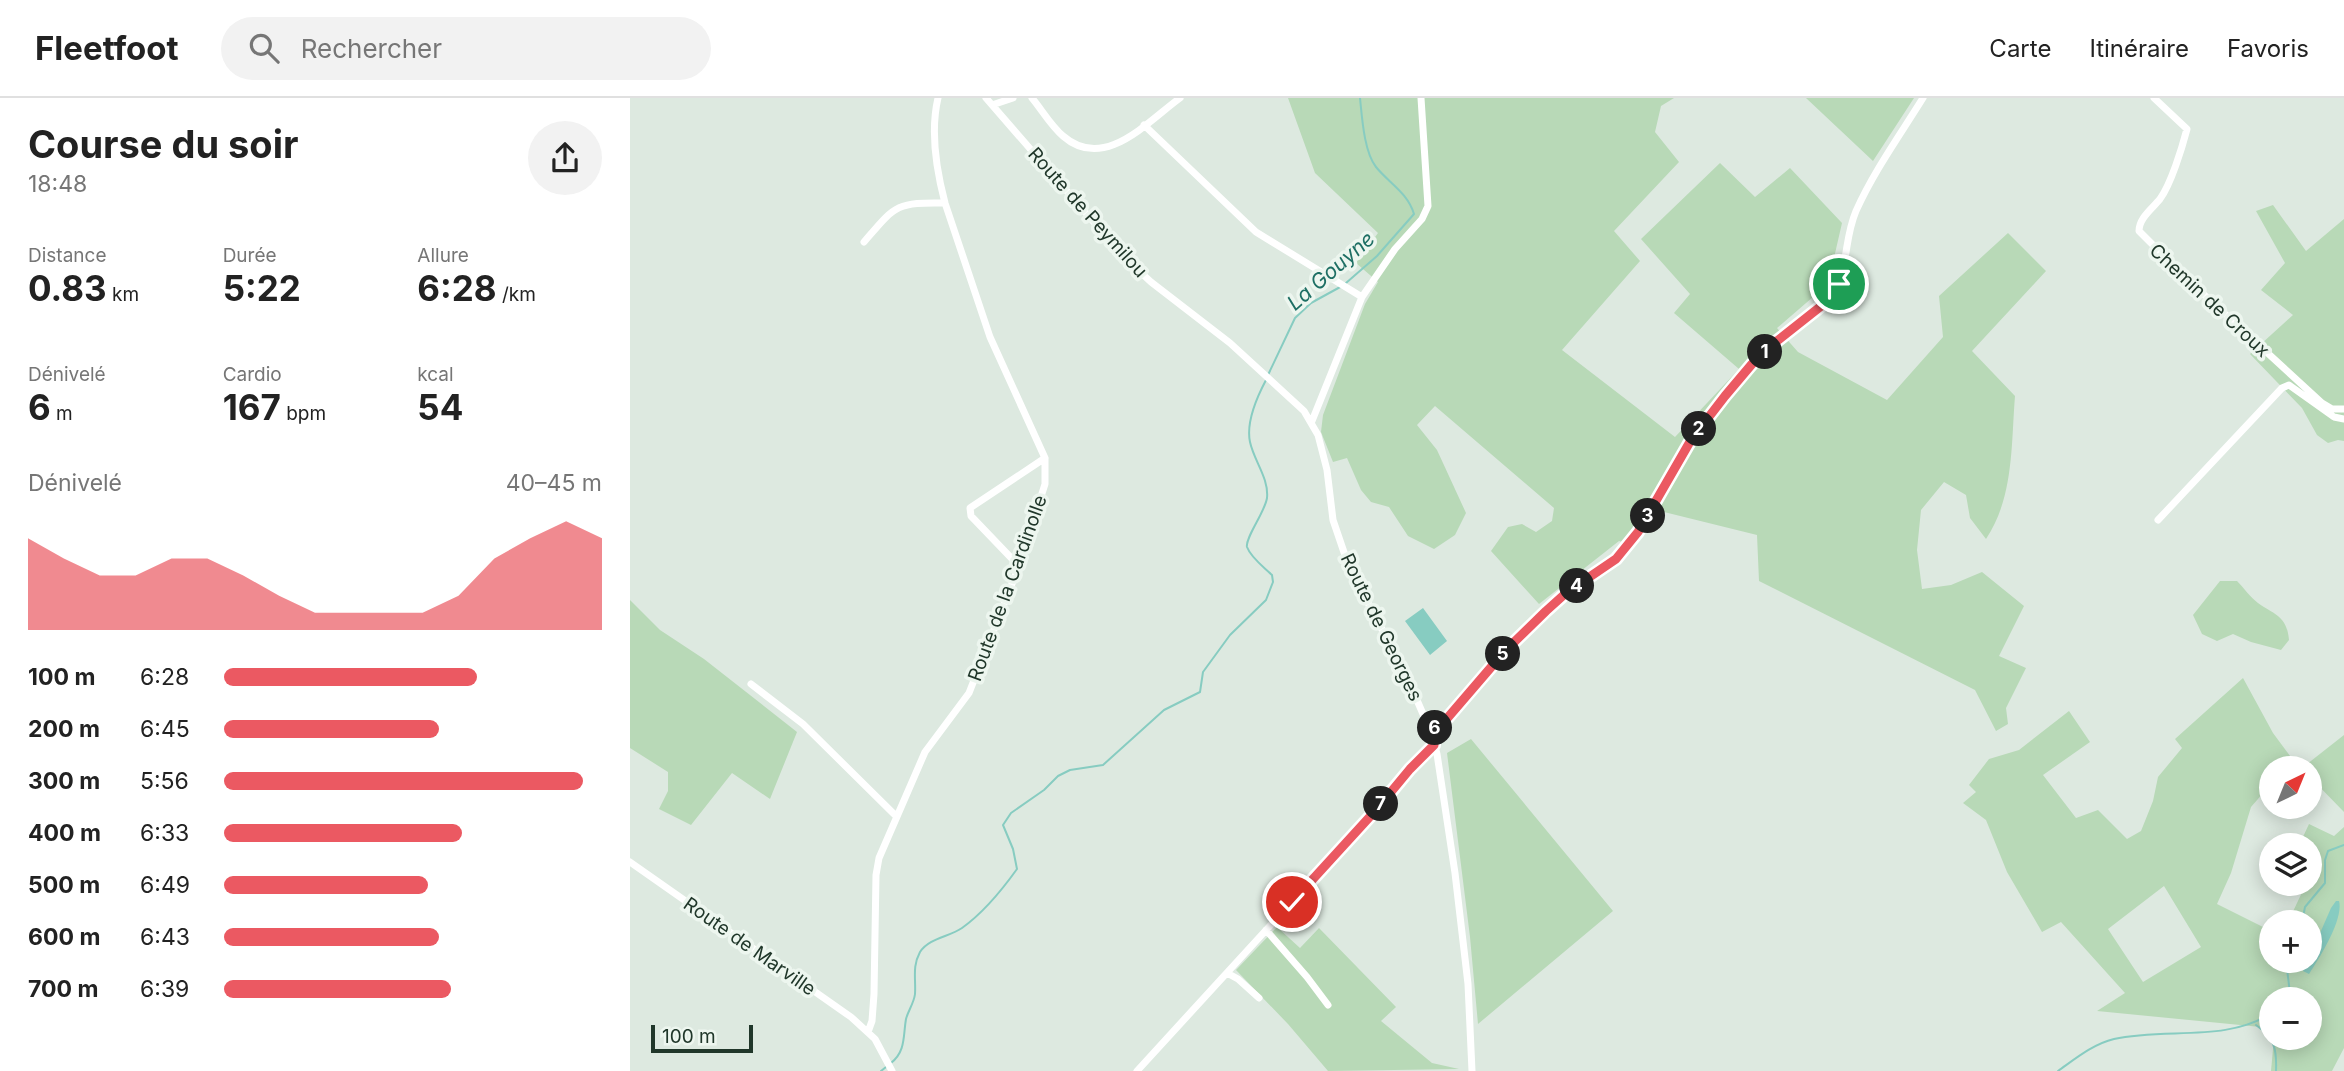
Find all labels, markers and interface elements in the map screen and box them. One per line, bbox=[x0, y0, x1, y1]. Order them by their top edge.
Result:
search box bbox=[221, 17, 711, 80]
text: Fleetfoot bbox=[35, 28, 179, 68]
icon: search bbox=[245, 29, 283, 67]
text: Rechercher bbox=[301, 33, 442, 64]
text: Carte bbox=[1989, 34, 2051, 63]
text: Itinéraire bbox=[2089, 34, 2189, 63]
text: Favoris bbox=[2227, 34, 2309, 63]
text: Course du soir bbox=[28, 121, 298, 167]
button: share bbox=[528, 121, 602, 195]
street label: Route de Peymilou bbox=[1023, 143, 1152, 282]
text: 18:48 bbox=[28, 170, 87, 198]
water label: La Gouyne bbox=[1282, 226, 1380, 315]
street label: Chemin de Croux bbox=[2145, 239, 2274, 362]
text: Distance bbox=[28, 244, 106, 267]
text: Durée bbox=[223, 244, 277, 267]
text: Allure bbox=[417, 244, 469, 267]
pin bbox=[1809, 254, 1869, 314]
icon: arrive bbox=[1820, 265, 1858, 303]
text: 0.83 bbox=[28, 267, 107, 309]
text: 5:22 bbox=[223, 267, 301, 309]
text: 6:28 bbox=[417, 267, 497, 309]
text: km bbox=[107, 283, 139, 306]
text: /km bbox=[497, 283, 536, 306]
pin: 1 bbox=[1748, 334, 1782, 370]
text: 1 bbox=[1760, 340, 1769, 363]
text: Dénivelé bbox=[28, 363, 106, 386]
text: Cardio bbox=[223, 363, 282, 386]
text: kcal bbox=[417, 363, 454, 386]
text: 6 bbox=[28, 386, 51, 428]
text: 167 bbox=[223, 386, 281, 428]
text: 54 bbox=[417, 386, 463, 428]
text: m bbox=[51, 402, 73, 425]
text: bpm bbox=[281, 402, 326, 425]
pin: 2 bbox=[1682, 412, 1716, 446]
text: 2 bbox=[1693, 417, 1704, 440]
text: Dénivelé bbox=[28, 469, 122, 497]
text: 40–45 m bbox=[506, 469, 602, 497]
street label: Route de la Cardinolle bbox=[963, 492, 1052, 684]
pin: 3 bbox=[1630, 498, 1666, 534]
text: 3 bbox=[1641, 504, 1654, 527]
street label: Route de Georges bbox=[1336, 550, 1427, 705]
pin: 4 bbox=[1560, 568, 1594, 603]
text: 4 bbox=[1570, 574, 1583, 597]
pin: 5 bbox=[1486, 636, 1520, 672]
text: 5 bbox=[1496, 642, 1509, 665]
text: 100 m bbox=[28, 663, 95, 691]
text: 6:28 bbox=[140, 663, 189, 691]
pin: 6 bbox=[1418, 710, 1452, 746]
text: 200 m bbox=[28, 715, 100, 743]
text: 6:45 bbox=[140, 715, 190, 743]
text: 6 bbox=[1428, 716, 1441, 739]
north arrow bbox=[2259, 756, 2322, 819]
map controls bbox=[2259, 756, 2322, 1050]
text: 300 m bbox=[28, 767, 100, 795]
text: 5:56 bbox=[140, 767, 189, 795]
pin: 7 bbox=[1364, 786, 1398, 822]
text: 7 bbox=[1375, 792, 1386, 815]
text: 400 m bbox=[28, 819, 101, 847]
text: 6:33 bbox=[140, 819, 189, 847]
button: layers bbox=[2259, 833, 2322, 896]
text: 500 m bbox=[28, 871, 100, 899]
text: 6:49 bbox=[140, 871, 190, 899]
pin bbox=[1262, 872, 1322, 932]
icon: check bbox=[1273, 883, 1311, 921]
street label: Route de Marville bbox=[679, 892, 820, 1001]
button: + bbox=[2259, 910, 2322, 973]
text: 600 m bbox=[28, 923, 100, 951]
text: 6:43 bbox=[140, 923, 190, 951]
text: 700 m bbox=[28, 975, 98, 1003]
text: 6:39 bbox=[140, 975, 189, 1003]
button: − bbox=[2259, 987, 2322, 1050]
scale bar bbox=[651, 1022, 752, 1054]
text: 100 m bbox=[662, 1025, 716, 1048]

